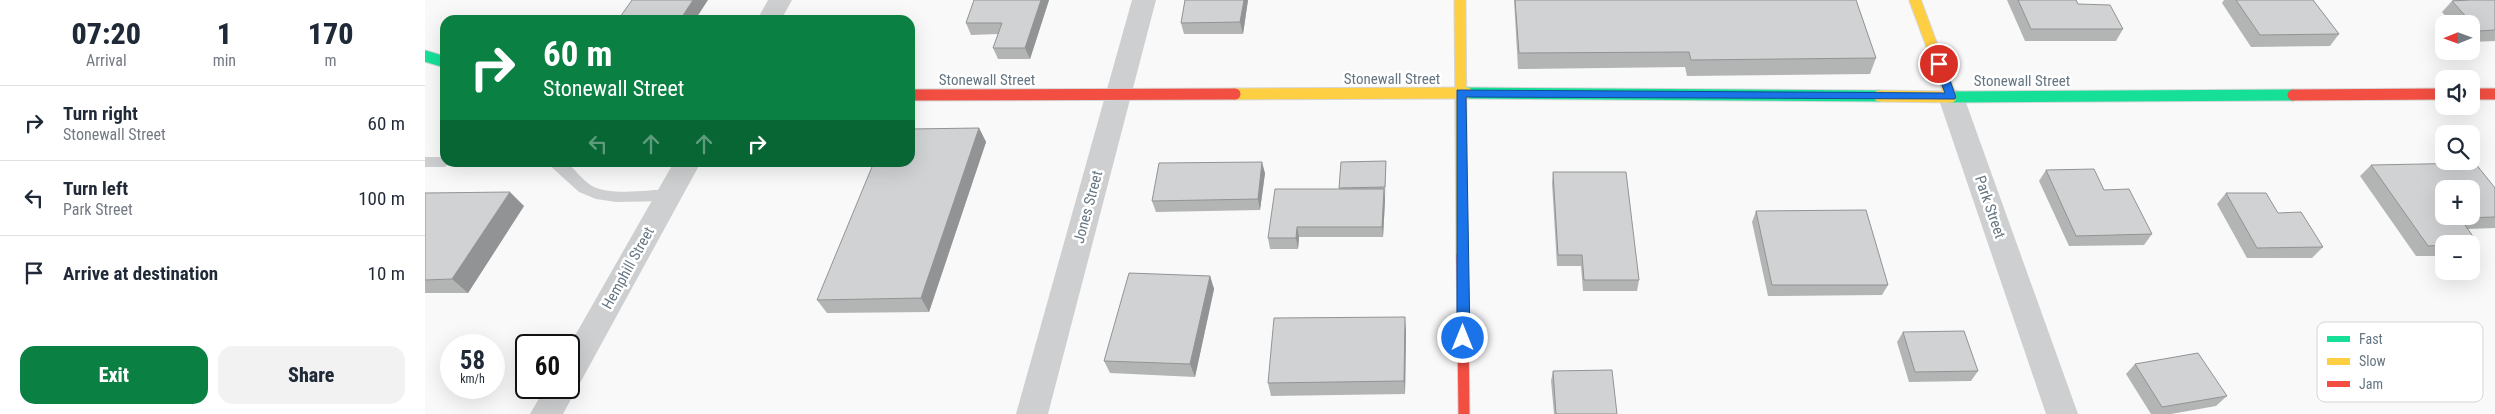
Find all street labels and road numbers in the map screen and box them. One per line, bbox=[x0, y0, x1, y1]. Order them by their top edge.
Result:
street label: Stonewall Street bbox=[1344, 70, 1440, 88]
street label: Stonewall Street bbox=[939, 71, 1035, 89]
street label: Stonewall Street bbox=[1974, 72, 2070, 90]
street label: Jones Street bbox=[1070, 169, 1106, 245]
street label: Park Street bbox=[1971, 173, 2009, 241]
street label: Hemphill Street bbox=[598, 224, 658, 312]

